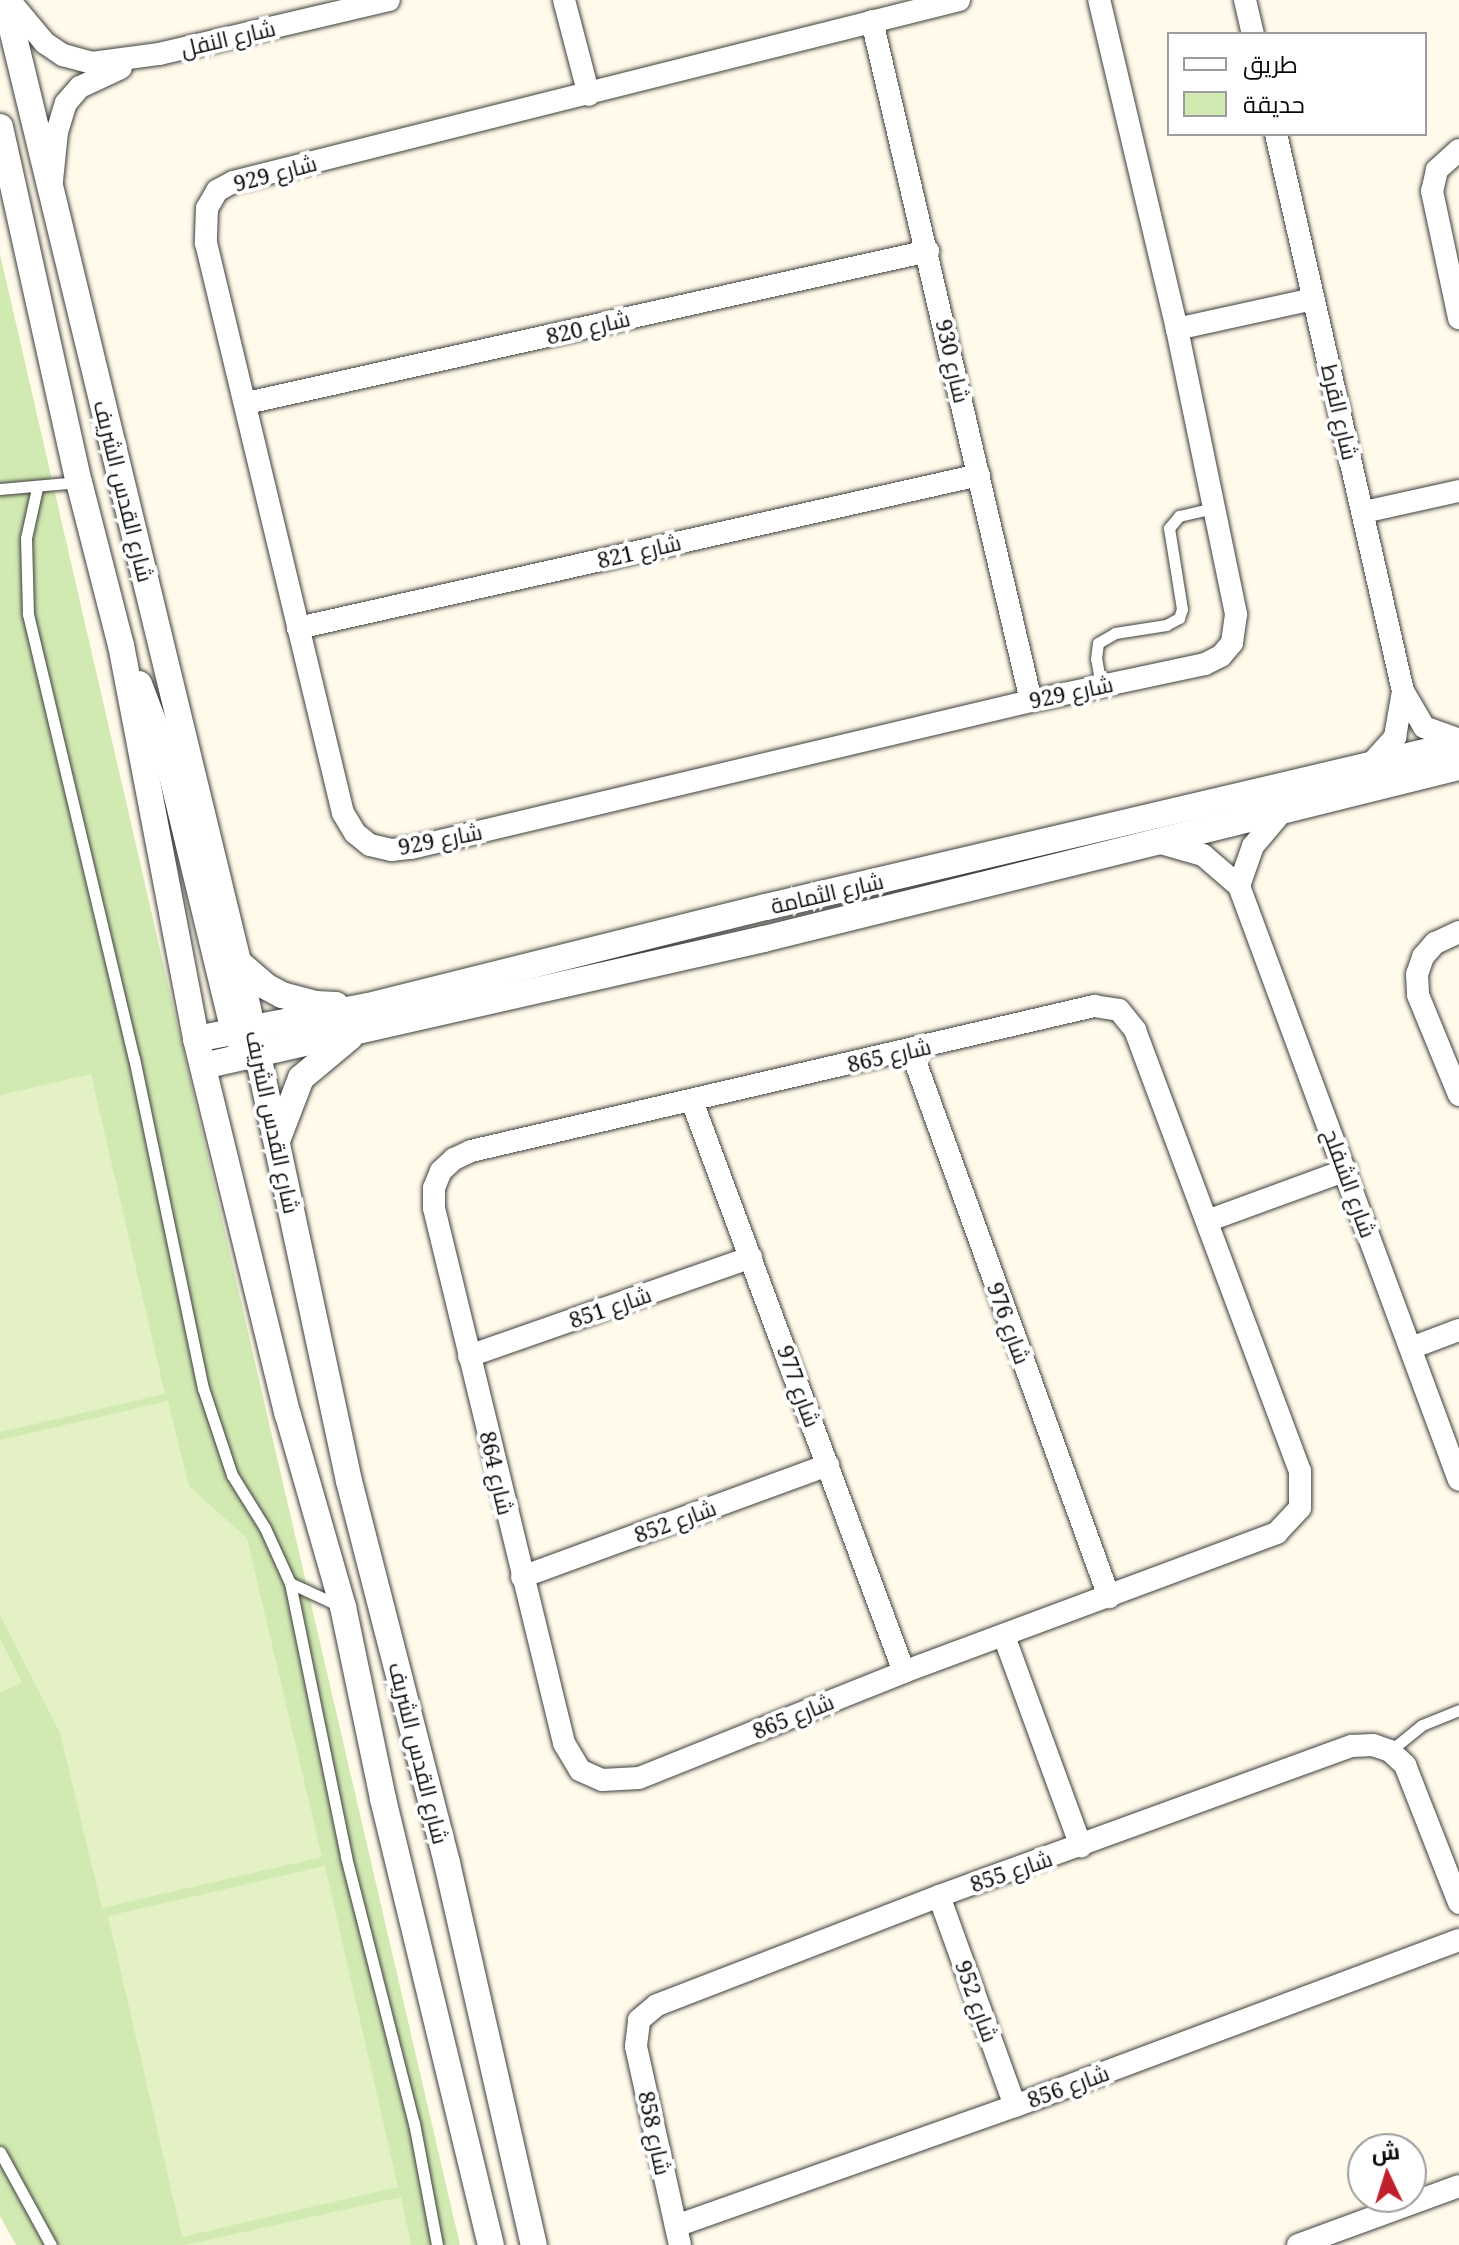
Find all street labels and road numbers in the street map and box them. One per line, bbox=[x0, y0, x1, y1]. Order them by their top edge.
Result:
street label: شارع النفل bbox=[178, 14, 278, 62]
street label: شارع 929 bbox=[230, 149, 320, 197]
street label: شارع 820 bbox=[544, 305, 632, 349]
street label: شارع 930 bbox=[931, 317, 975, 405]
street label: شارع القرط bbox=[1316, 361, 1364, 463]
street label: شارع القدس الشريف bbox=[89, 397, 159, 585]
street label: شارع 821 bbox=[595, 529, 683, 573]
street label: شارع 929 bbox=[1027, 670, 1115, 714]
street label: شارع 929 bbox=[396, 818, 484, 860]
street label: شارع الثمامة bbox=[768, 867, 886, 919]
street label: شارع القدس الشريف bbox=[241, 1028, 305, 1216]
street label: شارع 865 bbox=[845, 1033, 933, 1077]
street label: شارع الشفلح bbox=[1318, 1125, 1382, 1241]
street label: شارع 976 bbox=[982, 1278, 1036, 1368]
street label: شارع 851 bbox=[565, 1281, 655, 1333]
street label: شارع 977 bbox=[772, 1341, 826, 1431]
street label: شارع 864 bbox=[475, 1429, 519, 1517]
street label: شارع 852 bbox=[630, 1494, 720, 1548]
street label: شارع القدس الشريف bbox=[384, 1659, 454, 1847]
street label: شارع 865 bbox=[749, 1688, 837, 1744]
street label: شارع 855 bbox=[966, 1845, 1056, 1897]
street label: شارع 952 bbox=[950, 1956, 1004, 2046]
street label: شارع 856 bbox=[1023, 2059, 1113, 2113]
street label: شارع 858 bbox=[633, 2089, 677, 2177]

